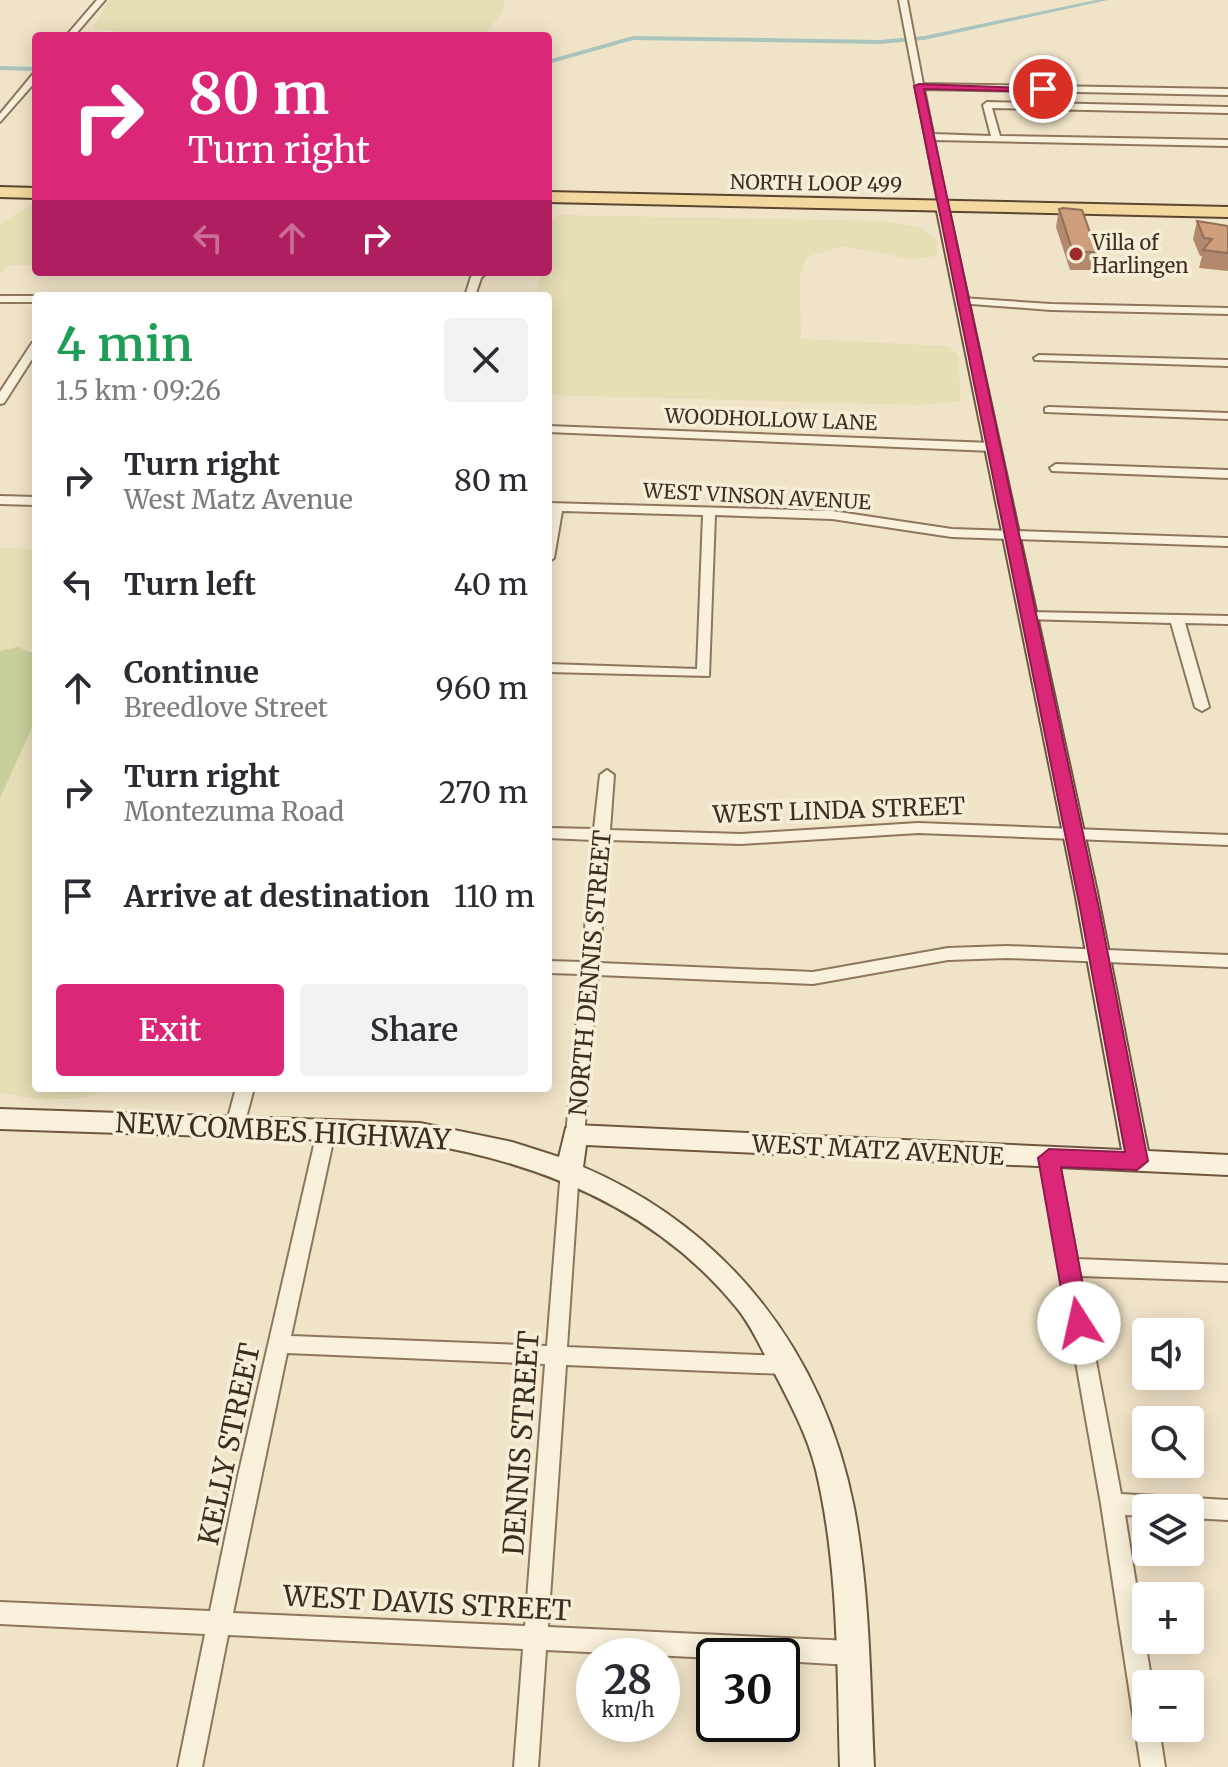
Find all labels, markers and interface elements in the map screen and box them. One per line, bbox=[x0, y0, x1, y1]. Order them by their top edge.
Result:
pin bbox=[1009, 55, 1077, 123]
text: 80 m bbox=[188, 59, 329, 129]
icon: right bbox=[56, 64, 160, 168]
icon: arrive bbox=[1021, 67, 1065, 111]
text: Turn right bbox=[188, 128, 370, 173]
street label: NORTH LOOP 499 bbox=[730, 169, 902, 197]
icon: left bbox=[186, 216, 230, 260]
icon: ahead bbox=[270, 216, 314, 260]
icon: right bbox=[354, 216, 398, 260]
place label: Villa of Harlingen bbox=[1091, 230, 1188, 278]
marker: Villa of Harlingen bbox=[1067, 245, 1085, 263]
text: 4 min bbox=[56, 314, 193, 374]
button: close bbox=[444, 318, 528, 402]
text: 1.5 km · 09:26 bbox=[56, 374, 221, 407]
street label: WOODHOLLOW LANE bbox=[663, 403, 878, 435]
text: Turn right bbox=[124, 445, 280, 483]
icon: right bbox=[56, 458, 100, 502]
text: 80 m bbox=[454, 461, 528, 499]
street label: WEST VINSON AVENUE bbox=[642, 478, 872, 514]
text: West Matz Avenue bbox=[124, 483, 353, 516]
icon: left bbox=[56, 562, 100, 606]
text: Turn left bbox=[124, 565, 256, 603]
text: 40 m bbox=[454, 565, 528, 603]
text: Continue bbox=[124, 653, 259, 691]
icon: ahead bbox=[56, 666, 100, 710]
text: 960 m bbox=[436, 669, 528, 707]
text: Breedlove Street bbox=[124, 691, 328, 724]
text: Turn right bbox=[124, 757, 280, 795]
icon: right bbox=[56, 770, 100, 814]
text: 270 m bbox=[439, 773, 528, 811]
street label: WEST LINDA STREET bbox=[711, 790, 966, 830]
text: Montezuma Road bbox=[124, 795, 344, 828]
street label: NORTH DENNIS STREET bbox=[562, 829, 618, 1117]
icon: arrive bbox=[56, 874, 100, 918]
text: Arrive at destination bbox=[124, 877, 430, 915]
text: 110 m bbox=[454, 877, 535, 915]
button: Exit bbox=[56, 984, 284, 1076]
button: Share bbox=[300, 984, 528, 1076]
street label: NEW COMBES HIGHWAY bbox=[114, 1104, 453, 1158]
street label: WEST MATZ AVENUE bbox=[750, 1128, 1006, 1172]
position arrow bbox=[1037, 1281, 1121, 1365]
map controls bbox=[1132, 1318, 1204, 1742]
button: sound bbox=[1132, 1318, 1204, 1390]
street label: DENNIS STREET bbox=[495, 1329, 547, 1557]
street label: KELLY STREET bbox=[190, 1340, 268, 1548]
button: search bbox=[1132, 1406, 1204, 1478]
button: layers bbox=[1132, 1494, 1204, 1566]
street label: WEST DAVIS STREET bbox=[281, 1577, 572, 1629]
button: + bbox=[1132, 1582, 1204, 1654]
speed limit sign: 30 bbox=[696, 1638, 800, 1742]
text: 28 bbox=[604, 1655, 652, 1705]
button: − bbox=[1132, 1670, 1204, 1742]
text: km/h bbox=[602, 1697, 654, 1722]

